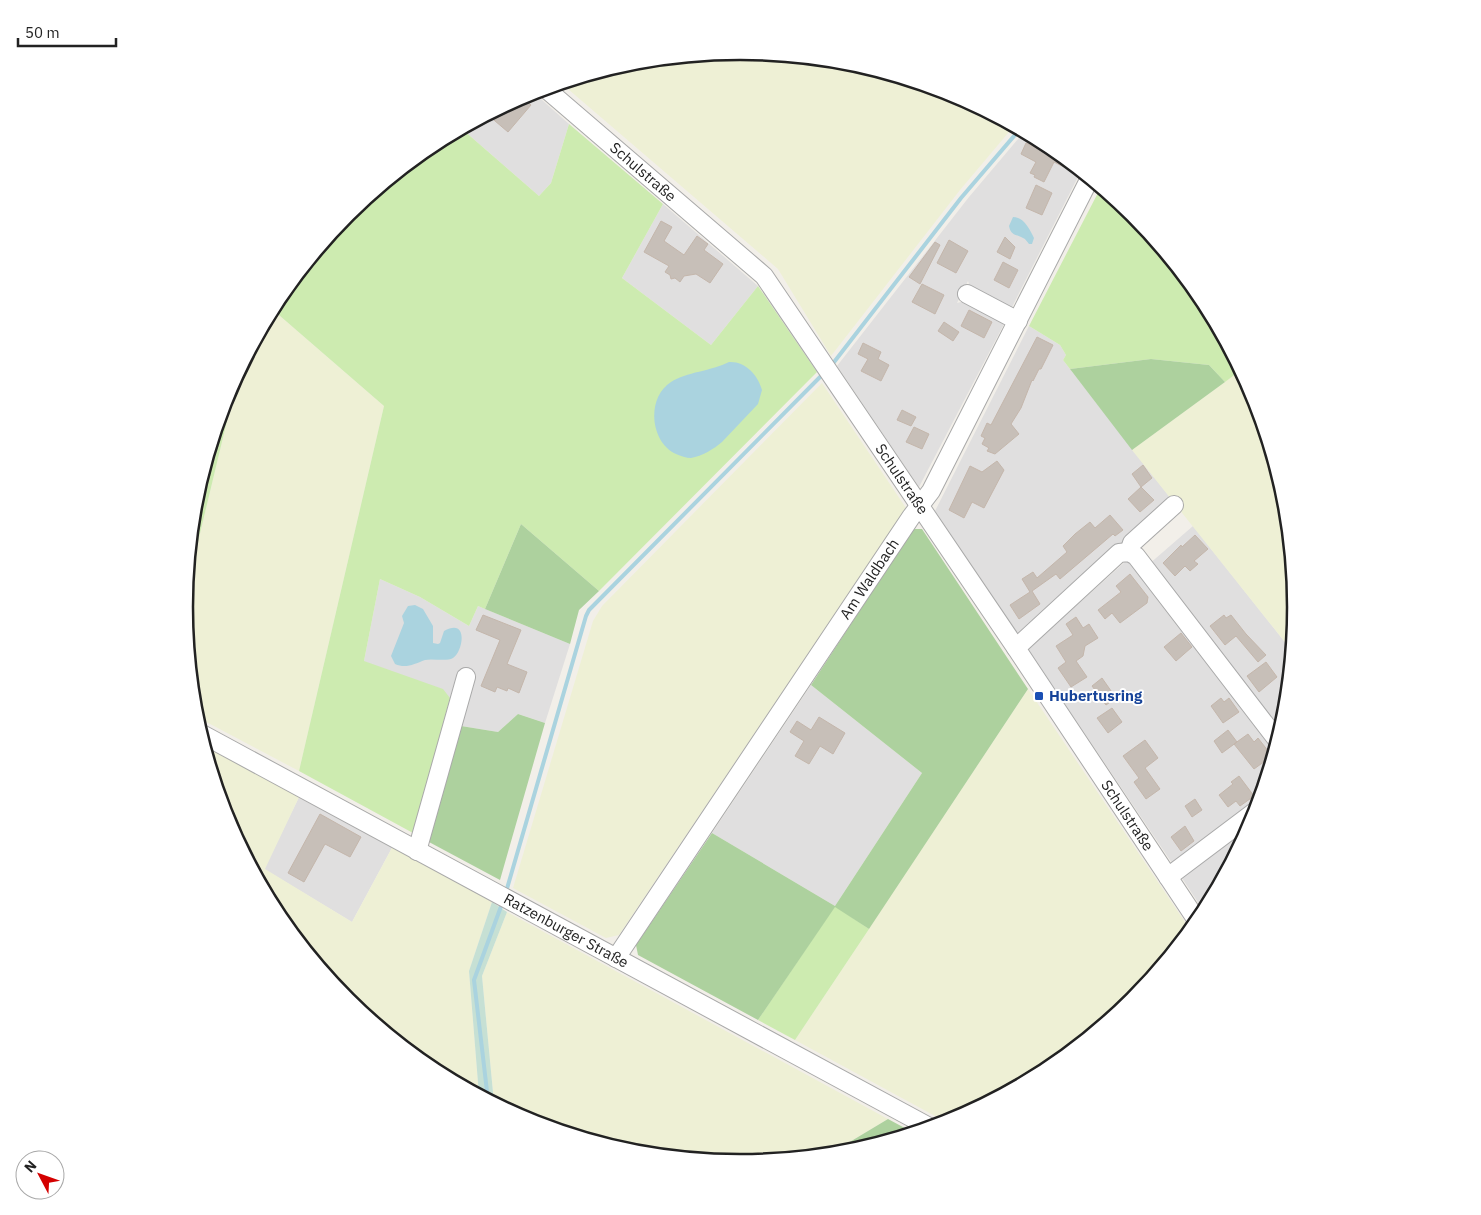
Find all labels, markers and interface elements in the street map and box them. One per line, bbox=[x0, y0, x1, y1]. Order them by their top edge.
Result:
scale bar bbox=[18, 15, 115, 47]
text: 50 m bbox=[25, 23, 60, 42]
street label: Schulstraße bbox=[606, 138, 680, 205]
street label: Schulstraße bbox=[871, 440, 933, 518]
street label: Am Waldbach bbox=[835, 535, 903, 623]
place label: Hubertusring bbox=[1049, 686, 1143, 705]
marker: Hubertusring bbox=[1033, 690, 1045, 702]
street label: Schulstraße bbox=[1097, 776, 1158, 854]
street label: Ratzenburger Straße bbox=[500, 889, 632, 972]
north arrow bbox=[15, 1150, 65, 1200]
text: N bbox=[20, 1157, 40, 1176]

